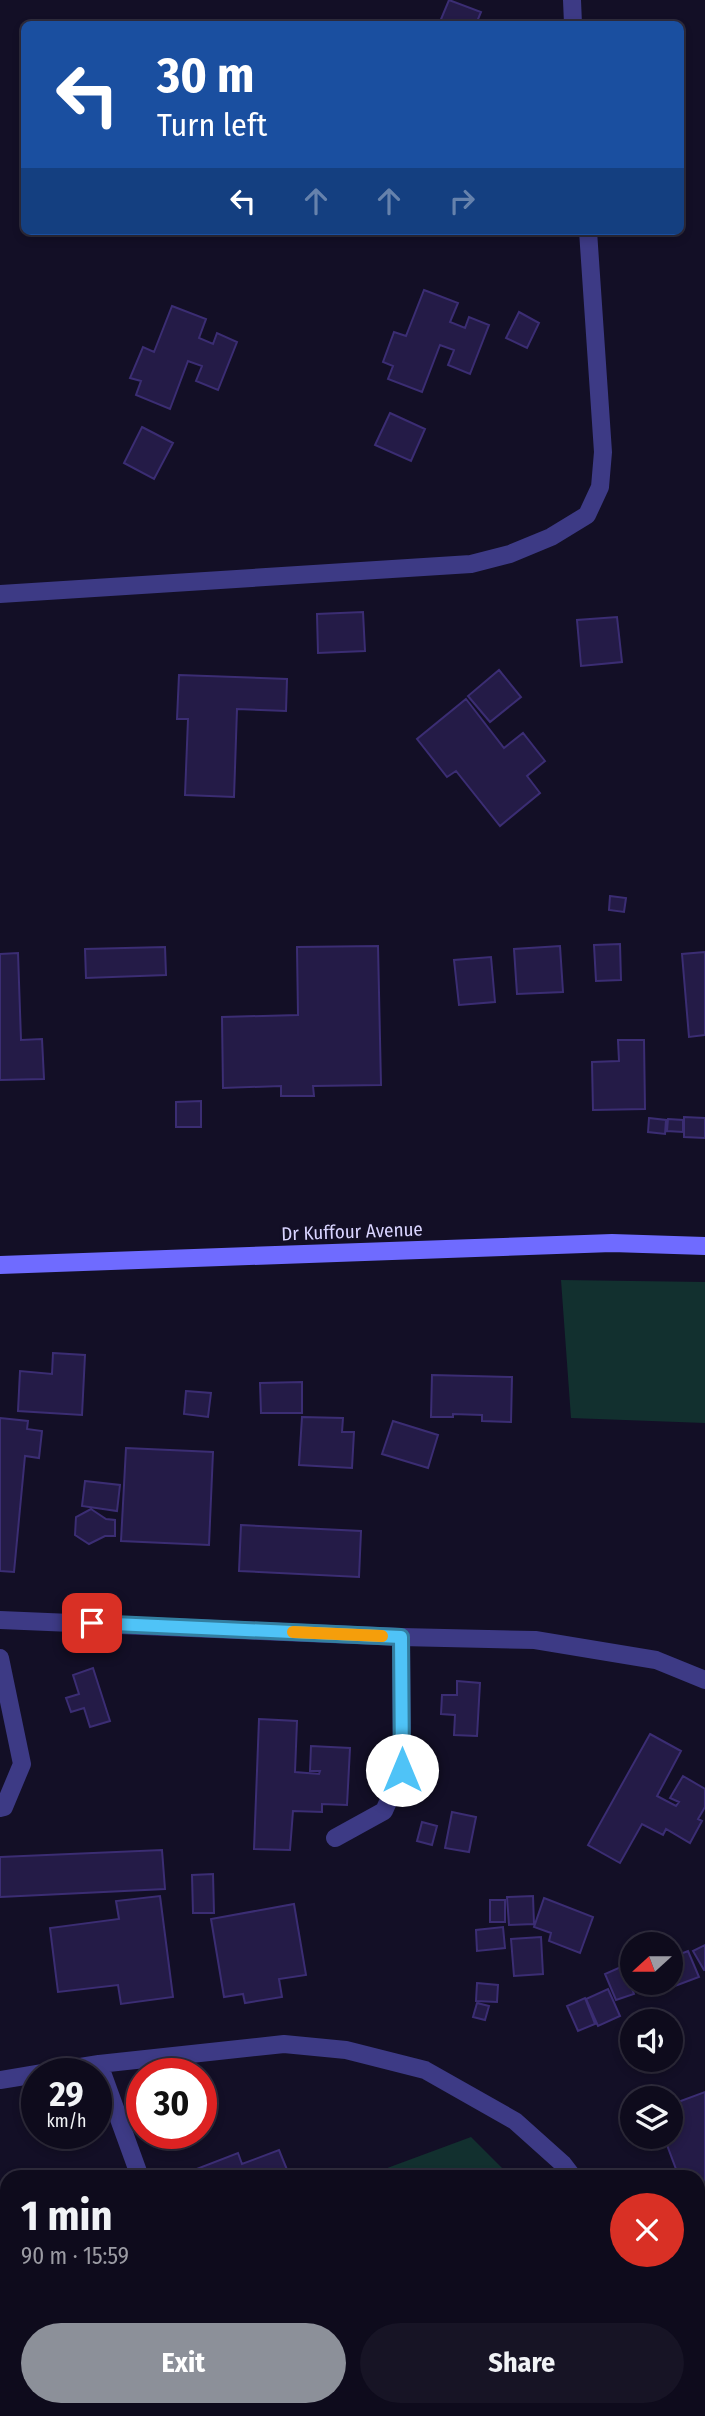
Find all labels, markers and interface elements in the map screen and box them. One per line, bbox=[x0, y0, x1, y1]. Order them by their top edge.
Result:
text: 30 m bbox=[157, 46, 255, 105]
icon: left bbox=[42, 49, 133, 140]
text: Turn left bbox=[157, 106, 267, 144]
icon: left bbox=[224, 182, 262, 220]
icon: ahead bbox=[297, 182, 335, 220]
icon: ahead bbox=[370, 182, 408, 220]
icon: right bbox=[443, 182, 481, 220]
street label: Dr Kuffour Avenue bbox=[281, 1218, 423, 1245]
pin bbox=[62, 1593, 122, 1653]
icon: arrive bbox=[73, 1604, 111, 1642]
position arrow bbox=[365, 1733, 439, 1807]
north arrow bbox=[620, 1932, 682, 1995]
map controls bbox=[620, 1932, 683, 2149]
button: sound bbox=[620, 2009, 683, 2072]
speed limit sign: 30 bbox=[126, 2058, 217, 2149]
text: 29 bbox=[49, 2073, 84, 2115]
button: layers bbox=[620, 2086, 683, 2149]
text: km/h bbox=[46, 2110, 87, 2132]
text: 1 min bbox=[21, 2191, 112, 2241]
button: close bbox=[610, 2193, 684, 2267]
text: 90 m · 15:59 bbox=[21, 2242, 129, 2270]
button: Exit bbox=[21, 2323, 346, 2403]
button: Share bbox=[360, 2323, 684, 2403]

